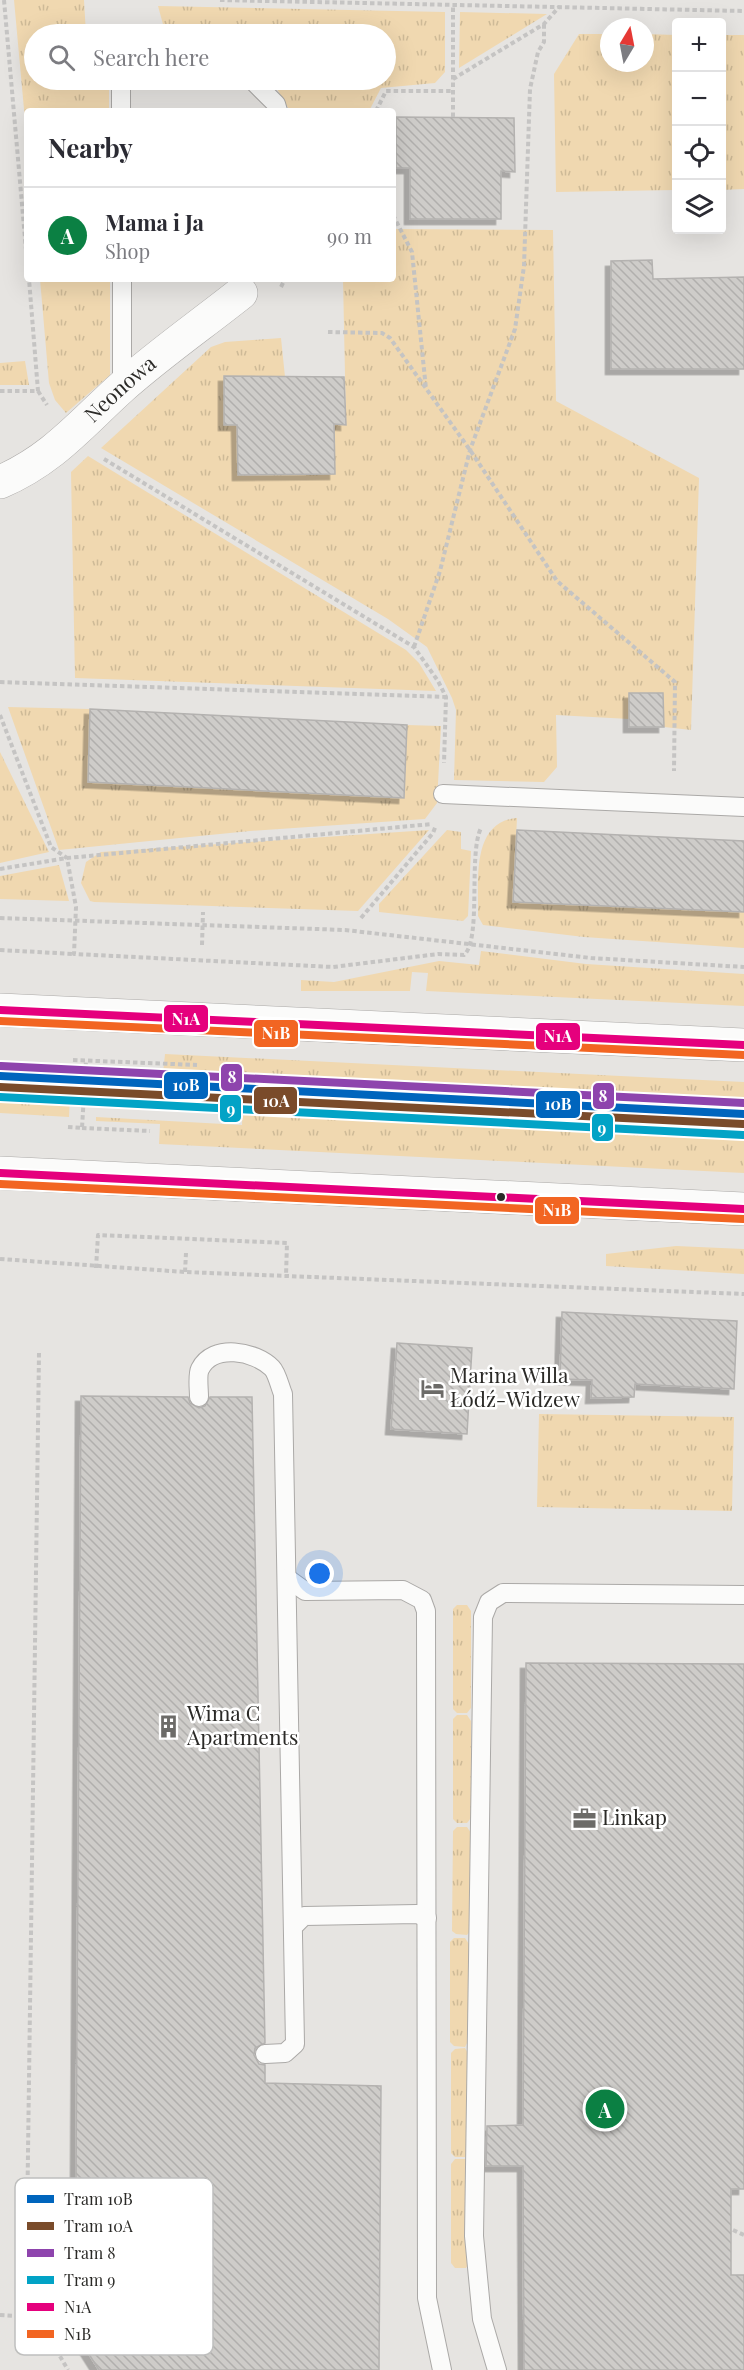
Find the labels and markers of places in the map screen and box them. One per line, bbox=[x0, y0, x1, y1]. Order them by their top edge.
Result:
unlabelled marker bbox=[495, 1191, 507, 1203]
place label: Marina Willa Łódź-Widzew bbox=[450, 1360, 581, 1412]
hotel icon: Marina Willa Łódź-Widzew bbox=[419, 1375, 445, 1401]
place label: Wima C Apartments bbox=[186, 1698, 298, 1750]
building icon: Wima C Apartments bbox=[156, 1713, 182, 1739]
place label: Linkap bbox=[602, 1802, 667, 1830]
office icon: Linkap bbox=[571, 1805, 597, 1831]
pin: A bbox=[586, 2086, 624, 2132]

